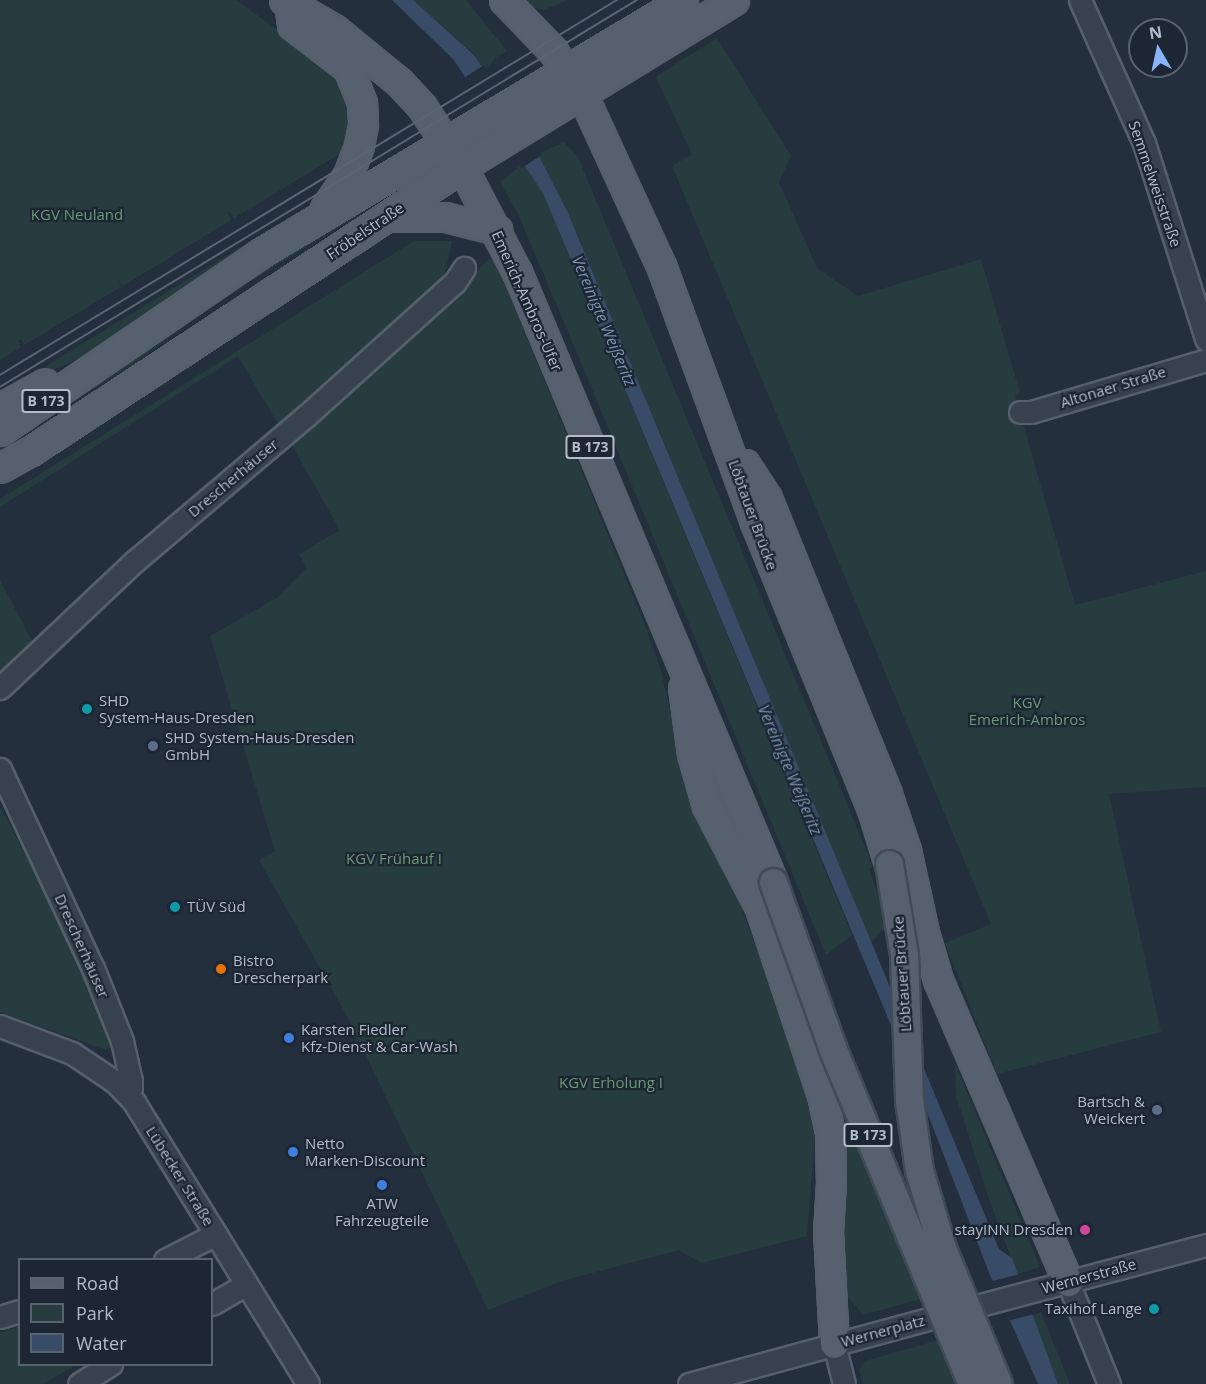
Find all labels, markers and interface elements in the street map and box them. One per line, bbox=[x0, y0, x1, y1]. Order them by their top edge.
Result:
north arrow bbox=[1128, 18, 1188, 78]
text: N bbox=[1147, 20, 1164, 44]
street label: Semmelweisstraße bbox=[1125, 119, 1185, 249]
street label: Fröbelstraße bbox=[323, 199, 407, 263]
park label: KGV Neuland bbox=[31, 206, 123, 224]
street label: Emerich-Ambros-Ufer bbox=[488, 228, 566, 374]
water label: Vereinigte Weißeritz bbox=[568, 253, 640, 389]
street label: Altonaer Straße bbox=[1058, 362, 1168, 412]
road number: B 173 bbox=[20, 390, 72, 412]
street label: Drescherhäuser bbox=[184, 435, 282, 521]
road number: B 173 bbox=[564, 436, 616, 458]
street label: Löbtauer Brücke bbox=[725, 457, 781, 573]
place label: SHD System-Haus-Dresden bbox=[99, 691, 254, 726]
park label: KGV Emerich-Ambros bbox=[969, 693, 1085, 728]
marker: SHD System-Haus-Dresden bbox=[80, 702, 94, 716]
water label: Vereinigte Weißeritz bbox=[754, 702, 826, 838]
place label: SHD System-Haus-Dresden GmbH bbox=[165, 728, 354, 763]
marker: SHD System-Haus-Dresden GmbH bbox=[146, 739, 160, 753]
park label: KGV Frühauf I bbox=[346, 850, 442, 868]
street label: Drescherhäuser bbox=[51, 891, 113, 1001]
place label: TÜV Süd bbox=[187, 898, 246, 916]
marker: TÜV Süd bbox=[168, 900, 182, 914]
street label: Löbtauer Brücke bbox=[889, 916, 915, 1032]
place label: Bistro Drescherpark bbox=[233, 951, 328, 986]
marker: Bistro Drescherpark bbox=[214, 962, 228, 976]
place label: Karsten Fiedler Kfz-Dienst & Car-Wash bbox=[301, 1020, 458, 1055]
marker: Karsten Fiedler Kfz-Dienst & Car-Wash bbox=[282, 1031, 296, 1045]
park label: KGV Erholung I bbox=[559, 1074, 663, 1092]
place label: Bartsch & Weickert bbox=[1077, 1092, 1145, 1127]
marker: Bartsch & Weickert bbox=[1150, 1103, 1164, 1117]
street label: Lübecker Straße bbox=[142, 1123, 218, 1229]
road number: B 173 bbox=[842, 1124, 894, 1146]
place label: Netto Marken-Discount bbox=[305, 1134, 425, 1169]
marker: Netto Marken-Discount bbox=[286, 1145, 300, 1159]
marker: ATW Fahrzeugteile bbox=[375, 1178, 389, 1192]
place label: ATW Fahrzeugteile bbox=[335, 1194, 429, 1229]
place label: stayINN Dresden bbox=[955, 1221, 1073, 1239]
marker: stayINN Dresden bbox=[1078, 1223, 1092, 1237]
street label: Wernerstraße bbox=[1040, 1255, 1138, 1297]
legend bbox=[18, 1258, 213, 1366]
text: Road bbox=[76, 1271, 119, 1295]
place label: Taxihof Lange bbox=[1045, 1300, 1142, 1318]
text: Park bbox=[76, 1301, 114, 1325]
marker: Taxihof Lange bbox=[1147, 1302, 1161, 1316]
street label: Wernerplatz bbox=[839, 1311, 927, 1351]
text: Water bbox=[76, 1331, 127, 1355]

